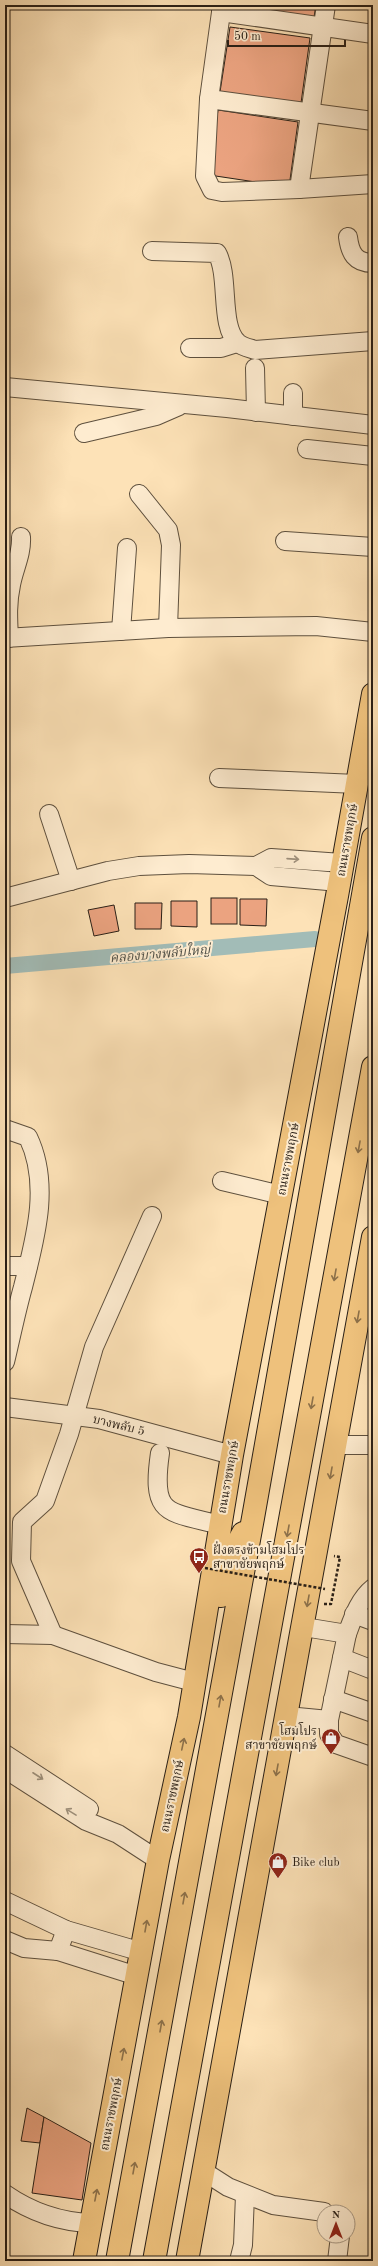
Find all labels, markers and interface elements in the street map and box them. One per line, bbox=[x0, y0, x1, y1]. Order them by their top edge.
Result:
scale bar bbox=[228, 22, 345, 48]
text: 50 m bbox=[234, 30, 261, 43]
street label: ถนนราชพฤกษ์ bbox=[334, 802, 360, 877]
one-way arrow bbox=[286, 856, 299, 863]
water label: คลองบางพลับใหญ่ bbox=[109, 939, 213, 966]
street label: ถนนราชพฤกษ์ bbox=[274, 1121, 302, 1196]
one-way arrow bbox=[354, 1140, 362, 1153]
one-way arrow bbox=[331, 1268, 339, 1281]
one-way arrow bbox=[354, 1310, 362, 1323]
one-way arrow bbox=[308, 1396, 316, 1409]
street label: บางพลับ 5 bbox=[92, 1412, 146, 1438]
street label: ถนนราชพฤกษ์ bbox=[215, 1439, 241, 1514]
one-way arrow bbox=[327, 1466, 335, 1479]
one-way arrow bbox=[284, 1524, 292, 1537]
place label: ฝั่งตรงข้ามโฮมโปร สาขาชัยพฤกษ์ bbox=[213, 1541, 305, 1571]
bus stop icon: ฝั่งตรงข้ามโฮมโปร สาขาชัยพฤกษ์ bbox=[188, 1546, 210, 1574]
one-way arrow bbox=[304, 1594, 312, 1607]
one-way arrow bbox=[216, 1695, 224, 1708]
place label: โฮมโปร สาขาชัยพฤกษ์ bbox=[245, 1722, 318, 1752]
shop icon: โฮมโปร สาขาชัยพฤกษ์ bbox=[320, 1727, 342, 1755]
one-way arrow bbox=[180, 1737, 188, 1750]
street label: ถนนราชพฤกษ์ bbox=[158, 1758, 187, 1833]
one-way arrow bbox=[272, 1763, 280, 1776]
one-way arrow bbox=[32, 1772, 44, 1780]
one-way arrow bbox=[65, 1807, 76, 1816]
shop icon: Bike club bbox=[267, 1851, 289, 1879]
place label: Bike club bbox=[292, 1857, 340, 1869]
one-way arrow bbox=[180, 1892, 188, 1905]
one-way arrow bbox=[143, 1920, 151, 1933]
one-way arrow bbox=[157, 2020, 165, 2033]
one-way arrow bbox=[119, 2047, 127, 2060]
street label: ถนนราชพฤกษ์ bbox=[97, 2076, 125, 2151]
one-way arrow bbox=[131, 2161, 139, 2174]
one-way arrow bbox=[92, 2189, 100, 2202]
north arrow bbox=[316, 2204, 356, 2244]
text: N bbox=[332, 2210, 341, 2221]

